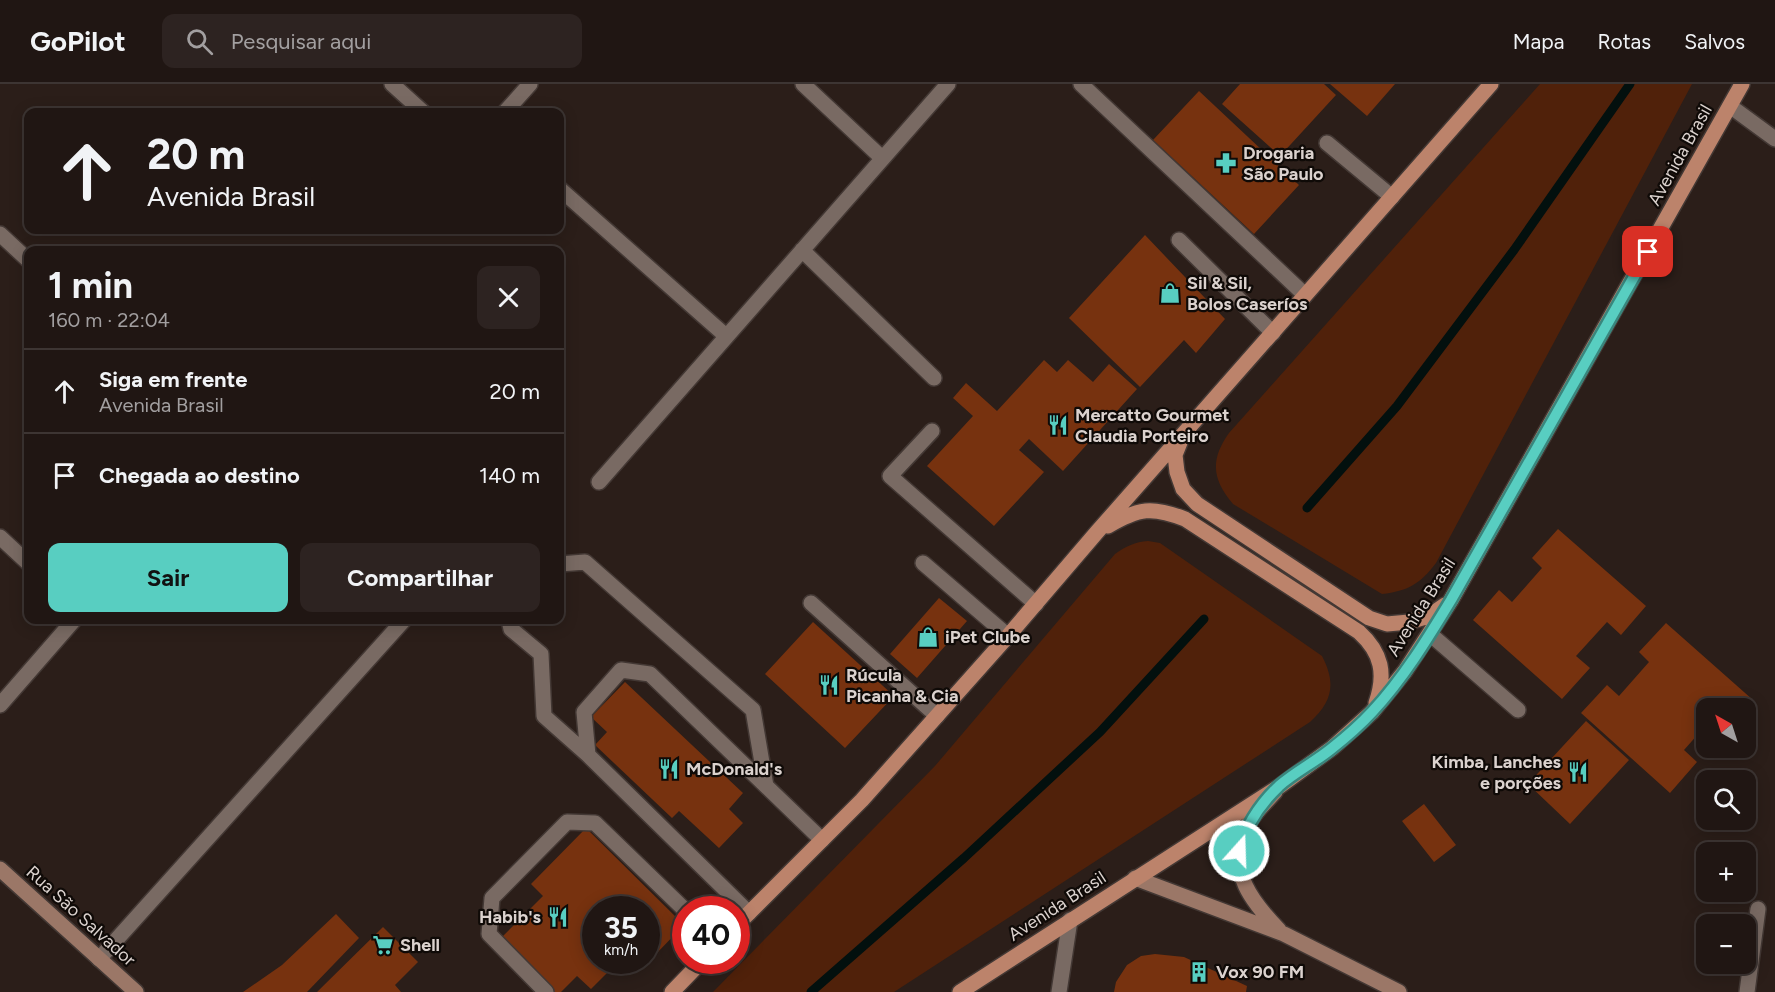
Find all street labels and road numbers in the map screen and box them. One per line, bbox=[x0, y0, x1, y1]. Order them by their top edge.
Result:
street label: Avenida Brasil bbox=[1643, 101, 1717, 209]
street label: Avenida Brasil bbox=[1382, 554, 1460, 660]
street label: Rua São Salvador bbox=[22, 861, 140, 971]
street label: Avenida Brasil bbox=[1004, 866, 1110, 946]

